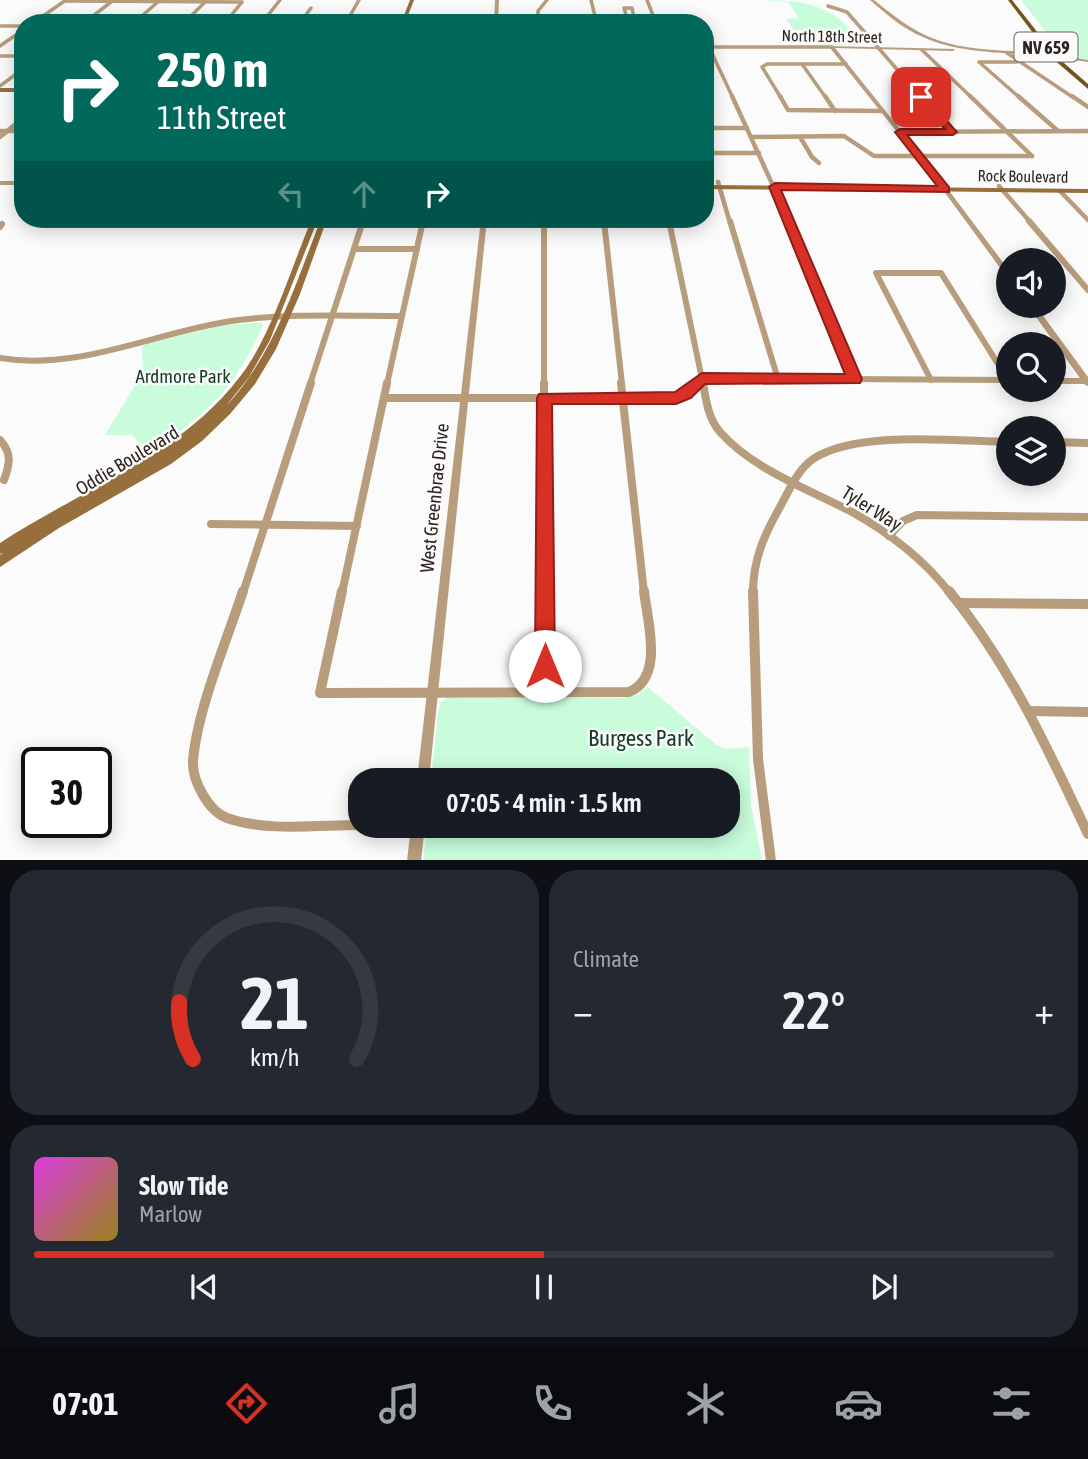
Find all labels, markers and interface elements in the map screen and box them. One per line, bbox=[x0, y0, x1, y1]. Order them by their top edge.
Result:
street label: North 18th Street bbox=[781, 26, 883, 46]
road number: NV 659 bbox=[1014, 32, 1078, 62]
text: 250 m bbox=[157, 41, 268, 97]
icon: right bbox=[42, 42, 133, 133]
pin bbox=[891, 67, 951, 127]
icon: arrive bbox=[902, 78, 940, 116]
text: 11th Street bbox=[157, 99, 286, 136]
street label: Rock Boulevard bbox=[977, 166, 1069, 186]
icon: left bbox=[272, 175, 310, 213]
icon: ahead bbox=[345, 175, 383, 213]
icon: right bbox=[418, 175, 456, 213]
map controls bbox=[996, 248, 1066, 486]
button: sound bbox=[996, 248, 1066, 318]
button: search bbox=[996, 332, 1066, 402]
park label: Ardmore Park bbox=[135, 365, 231, 387]
button: layers bbox=[996, 416, 1066, 486]
street label: Oddie Boulevard bbox=[72, 421, 182, 499]
street label: West Greenbrae Drive bbox=[415, 422, 453, 574]
street label: Tyler Way bbox=[838, 481, 906, 535]
position arrow bbox=[508, 629, 582, 703]
park label: Burgess Park bbox=[588, 725, 694, 751]
speed limit sign: 30 bbox=[21, 747, 112, 838]
text: 07:05 · 4 min · 1.5 km bbox=[446, 788, 642, 818]
text: Climate bbox=[573, 946, 639, 972]
text: 21 bbox=[240, 961, 309, 1044]
text: 22° bbox=[782, 980, 845, 1040]
text: − bbox=[573, 989, 593, 1032]
text: + bbox=[1034, 989, 1054, 1032]
text: km/h bbox=[250, 1042, 299, 1070]
text: Slow Tide bbox=[139, 1171, 229, 1201]
text: Marlow bbox=[139, 1201, 202, 1227]
icon: previous bbox=[185, 1268, 223, 1306]
icon: pause bbox=[525, 1268, 563, 1306]
icon: next bbox=[865, 1268, 903, 1306]
icon: directions bbox=[222, 1379, 271, 1428]
icon: music bbox=[375, 1379, 424, 1428]
icon: phone bbox=[528, 1379, 577, 1428]
icon: climate bbox=[681, 1379, 730, 1428]
icon: car bbox=[834, 1379, 883, 1428]
icon: filters bbox=[987, 1379, 1036, 1428]
text: 07:01 bbox=[52, 1385, 118, 1422]

